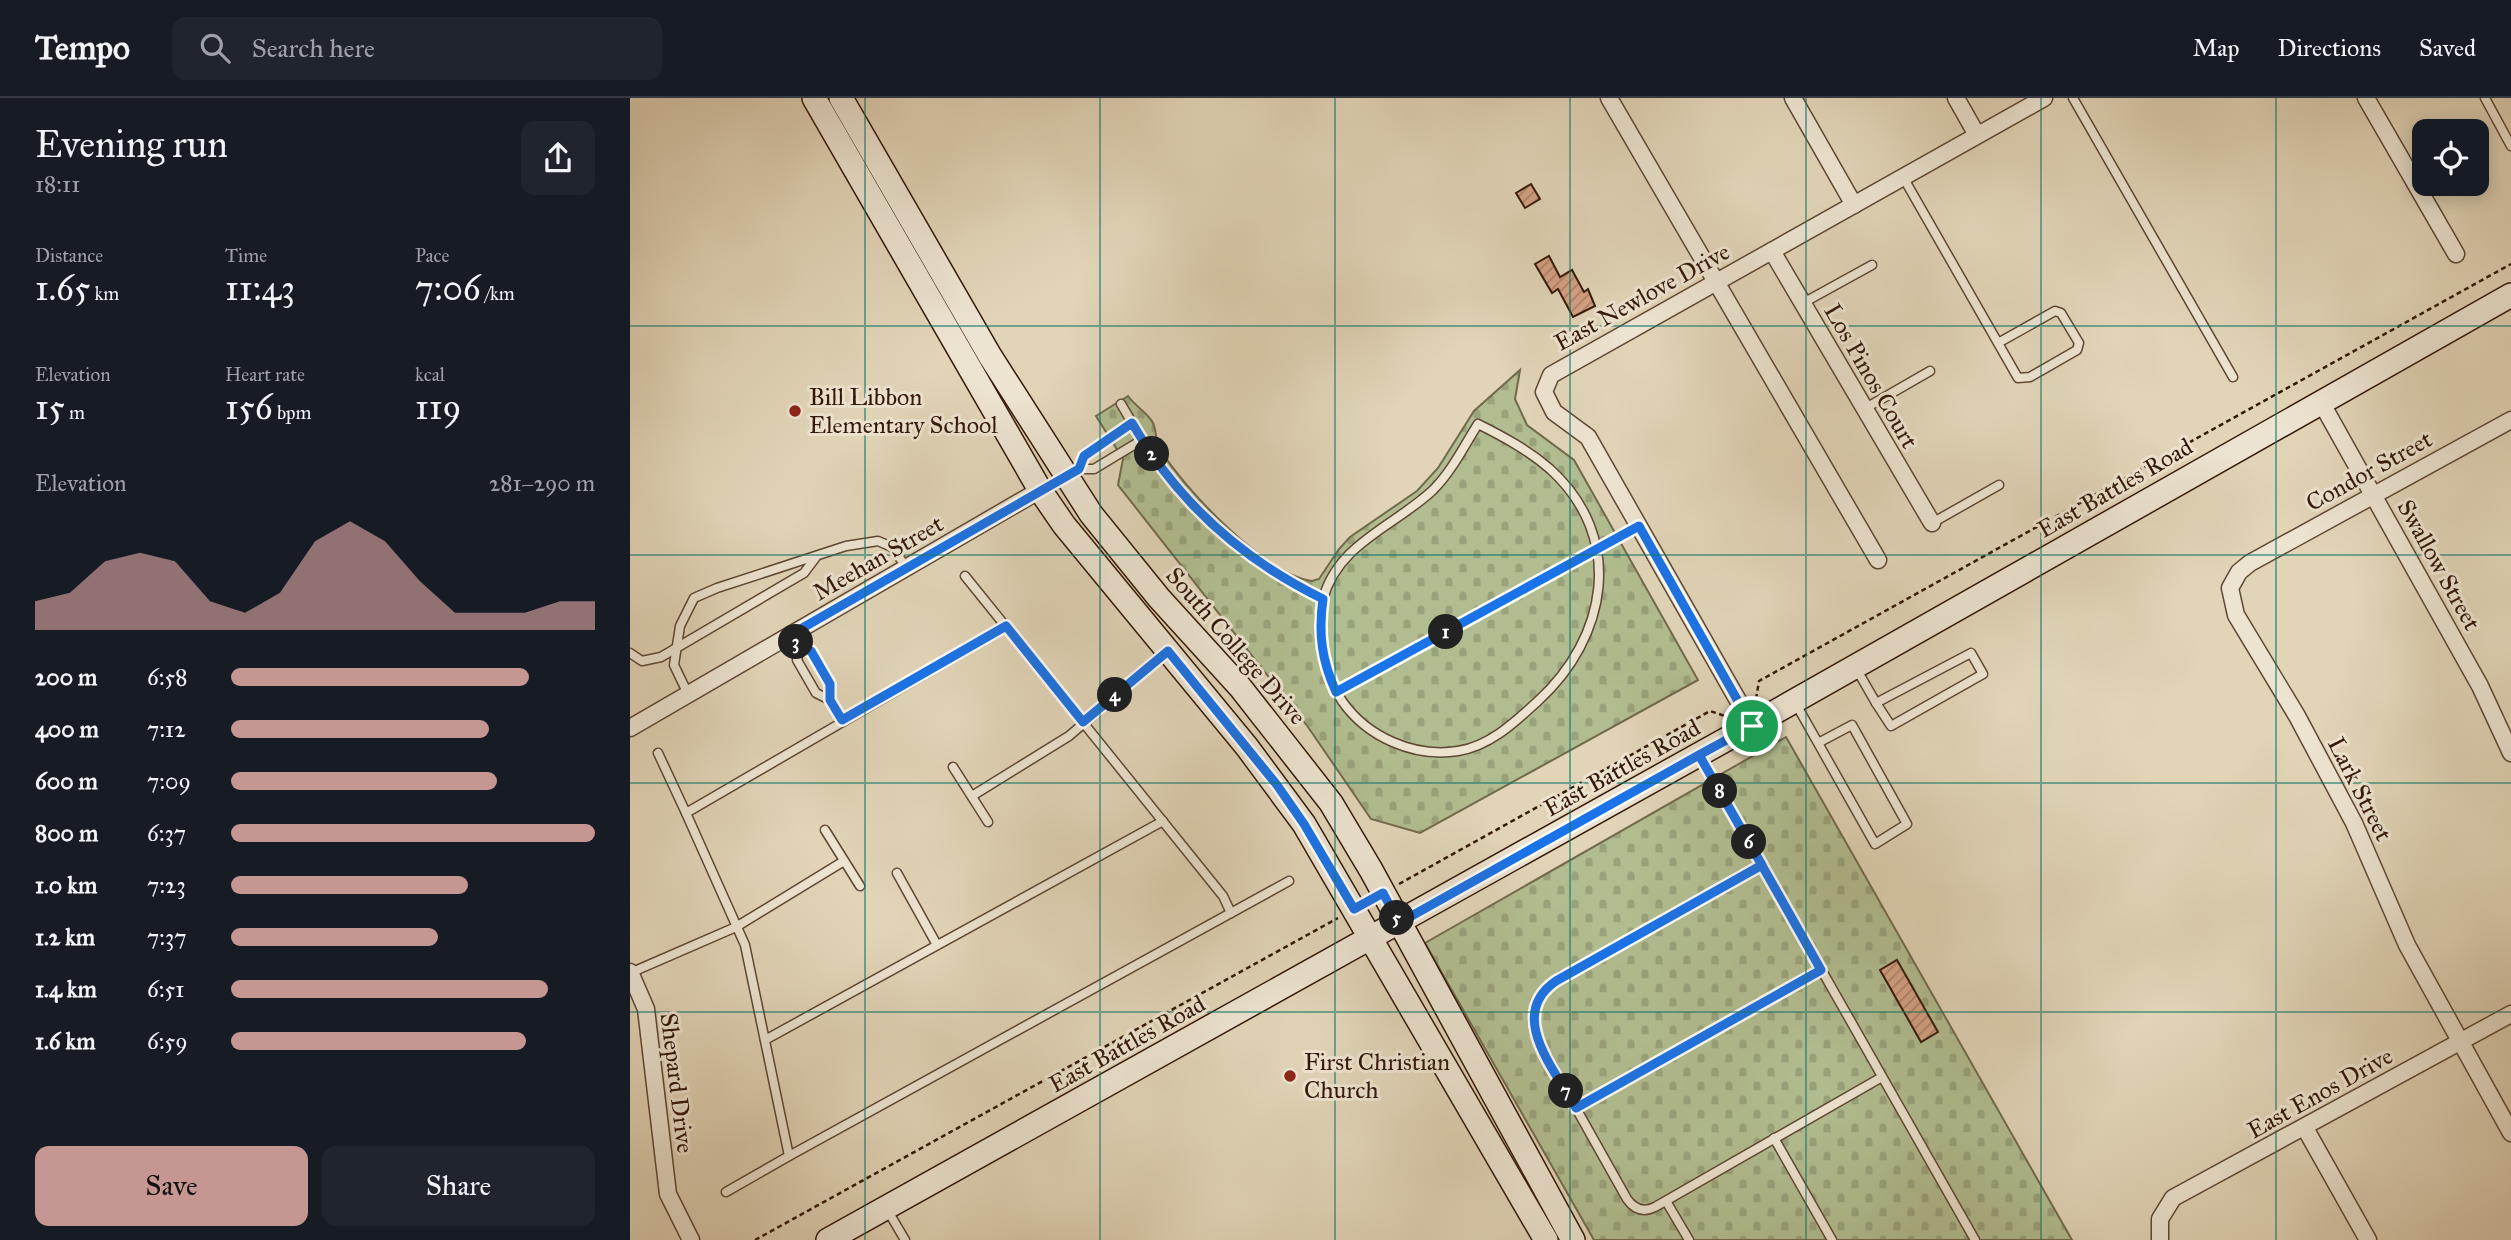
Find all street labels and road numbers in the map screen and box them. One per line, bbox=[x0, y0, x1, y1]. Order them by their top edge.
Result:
street label: East Newlove Drive bbox=[1549, 236, 1735, 358]
street label: Los Pinos Court bbox=[1817, 298, 1925, 454]
street label: Condor Street bbox=[2301, 424, 2438, 518]
street label: East Battles Road bbox=[2032, 431, 2198, 545]
street label: Swallow Street bbox=[2391, 494, 2488, 636]
street label: Meehan Street bbox=[807, 508, 949, 607]
street label: South College Drive bbox=[1159, 561, 1313, 731]
street label: East Battles Road bbox=[1539, 713, 1705, 823]
street label: Lark Street bbox=[2321, 732, 2399, 846]
street label: East Battles Road bbox=[1044, 989, 1210, 1099]
street label: Shepard Drive bbox=[654, 1011, 700, 1155]
street label: East Enos Drive bbox=[2242, 1041, 2398, 1145]

